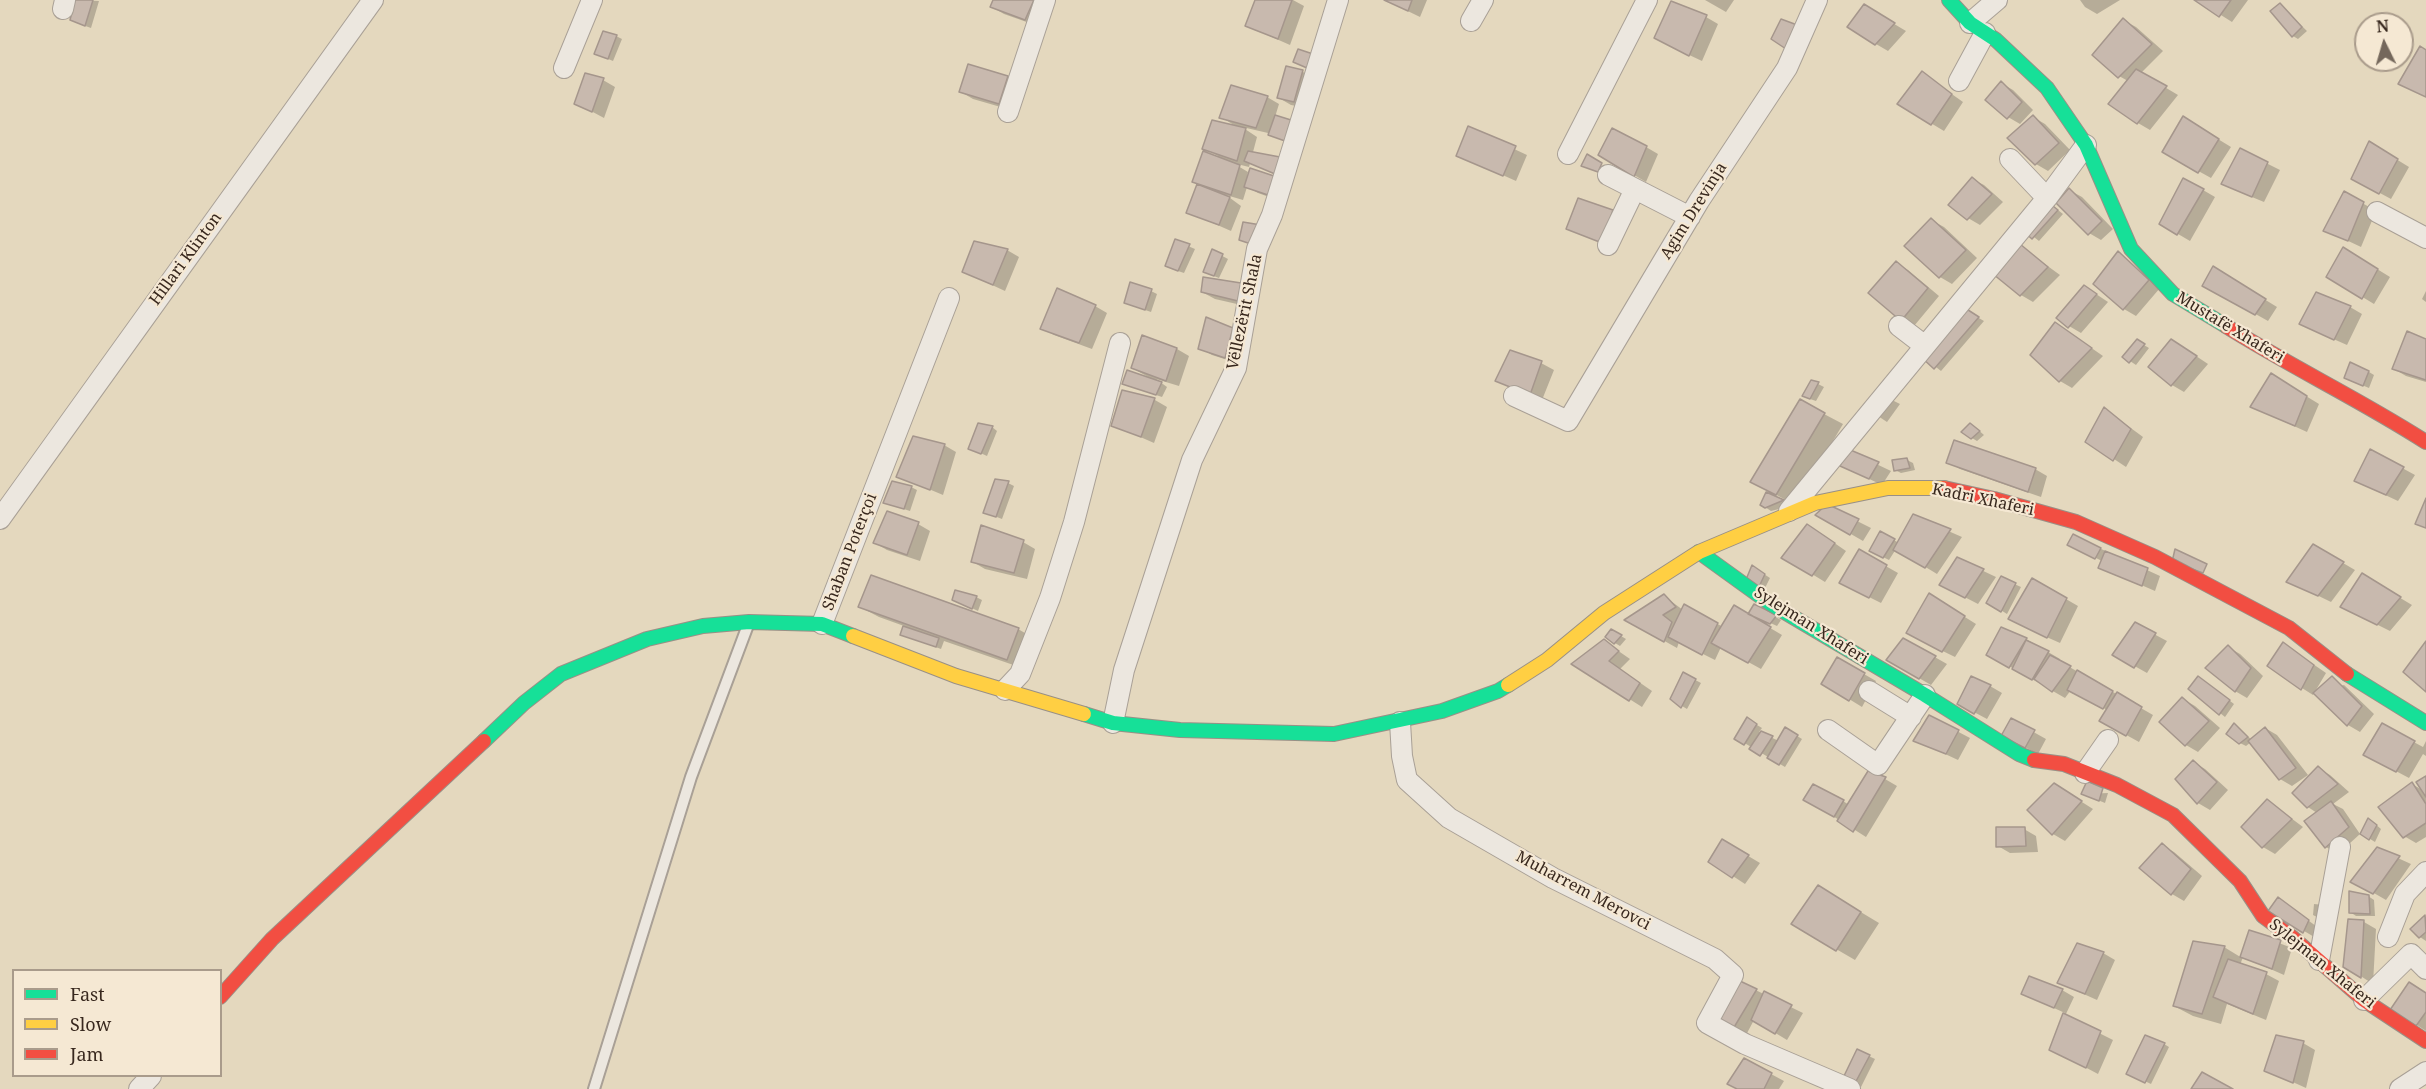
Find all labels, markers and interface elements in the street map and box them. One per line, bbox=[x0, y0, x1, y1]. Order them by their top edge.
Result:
north arrow bbox=[2354, 12, 2414, 72]
text: N bbox=[2375, 15, 2390, 38]
street label: Agim Drevinja bbox=[1657, 159, 1731, 263]
street label: Hillari Klinton bbox=[146, 209, 226, 309]
street label: Vëllezërit Shala bbox=[1223, 252, 1267, 372]
street label: Mustafë Xhaferi bbox=[2173, 288, 2287, 368]
street label: Kadri Xhaferi bbox=[1930, 480, 2036, 520]
street label: Shaban Poterçoi bbox=[819, 491, 881, 613]
street label: Sylejman Xhaferi bbox=[1750, 583, 1872, 669]
street label: Muharrem Merovci bbox=[1512, 847, 1654, 935]
street label: Sylejman Xhaferi bbox=[2265, 915, 2379, 1013]
legend bbox=[12, 969, 222, 1077]
text: Fast bbox=[70, 982, 105, 1006]
text: Slow bbox=[70, 1012, 111, 1036]
text: Jam bbox=[70, 1042, 104, 1066]

